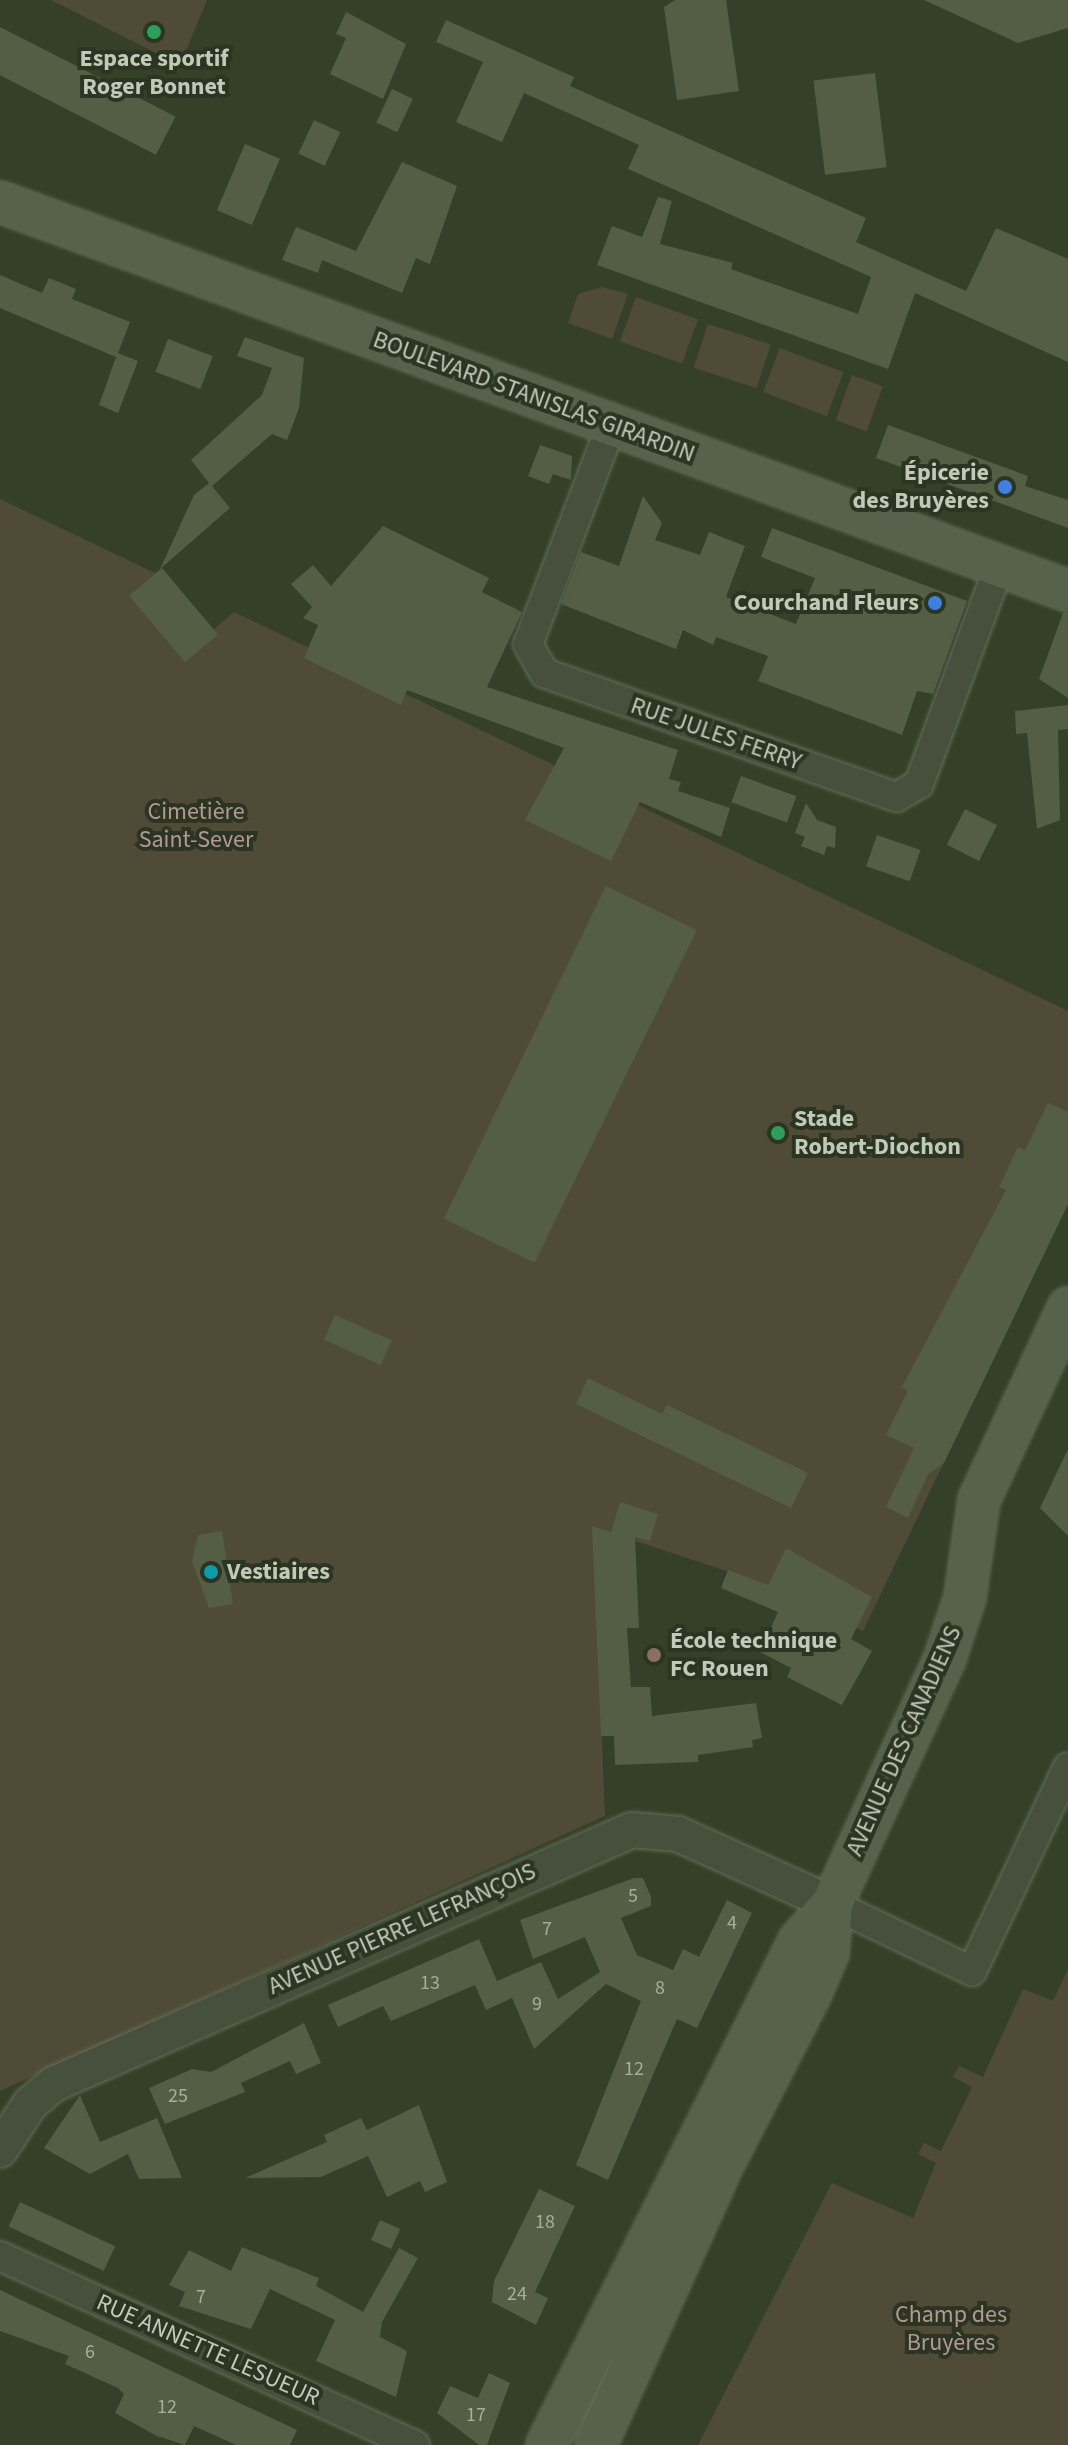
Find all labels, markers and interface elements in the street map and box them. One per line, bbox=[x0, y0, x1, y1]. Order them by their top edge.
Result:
marker: Espace sportif Roger Bonnet bbox=[145, 23, 163, 41]
place label: Espace sportif Roger Bonnet bbox=[80, 45, 228, 101]
street label: BOULEVARD STANISLAS GIRARDIN bbox=[369, 325, 699, 469]
place label: Épicerie des Bruyères bbox=[853, 459, 989, 515]
marker: Épicerie des Bruyères bbox=[996, 478, 1014, 496]
place label: Courchand Fleurs bbox=[733, 589, 919, 617]
marker: Courchand Fleurs bbox=[926, 594, 944, 612]
street label: RUE JULES FERRY bbox=[627, 691, 805, 777]
park label: Cimetière Saint-Sever bbox=[139, 798, 253, 854]
place label: Stade Robert-Diochon bbox=[794, 1105, 961, 1161]
marker: Stade Robert-Diochon bbox=[769, 1124, 787, 1142]
place label: Vestiaires bbox=[227, 1558, 330, 1586]
marker: Vestiaires bbox=[202, 1563, 220, 1581]
street label: AVENUE DES CANADIENS bbox=[840, 1622, 968, 1860]
place label: École technique FC Rouen bbox=[670, 1627, 837, 1683]
marker: École technique FC Rouen bbox=[645, 1646, 663, 1664]
street label: AVENUE PIERRE LEFRANÇOIS bbox=[264, 1857, 540, 2001]
house number: 5 bbox=[628, 1884, 638, 1908]
house number: 4 bbox=[727, 1911, 737, 1935]
house number: 7 bbox=[542, 1917, 552, 1941]
house number: 13 bbox=[420, 1971, 440, 1995]
house number: 8 bbox=[655, 1976, 665, 2000]
house number: 9 bbox=[532, 1992, 542, 2016]
house number: 12 bbox=[624, 2057, 644, 2081]
house number: 25 bbox=[168, 2084, 188, 2108]
house number: 18 bbox=[535, 2210, 555, 2234]
house number: 24 bbox=[507, 2282, 527, 2306]
house number: 7 bbox=[196, 2285, 206, 2309]
street label: RUE ANNETTE LESUEUR bbox=[92, 2288, 324, 2412]
park label: Champ des Bruyères bbox=[895, 2301, 1007, 2357]
house number: 6 bbox=[85, 2340, 95, 2364]
house number: 12 bbox=[157, 2395, 177, 2419]
house number: 17 bbox=[466, 2403, 486, 2427]

